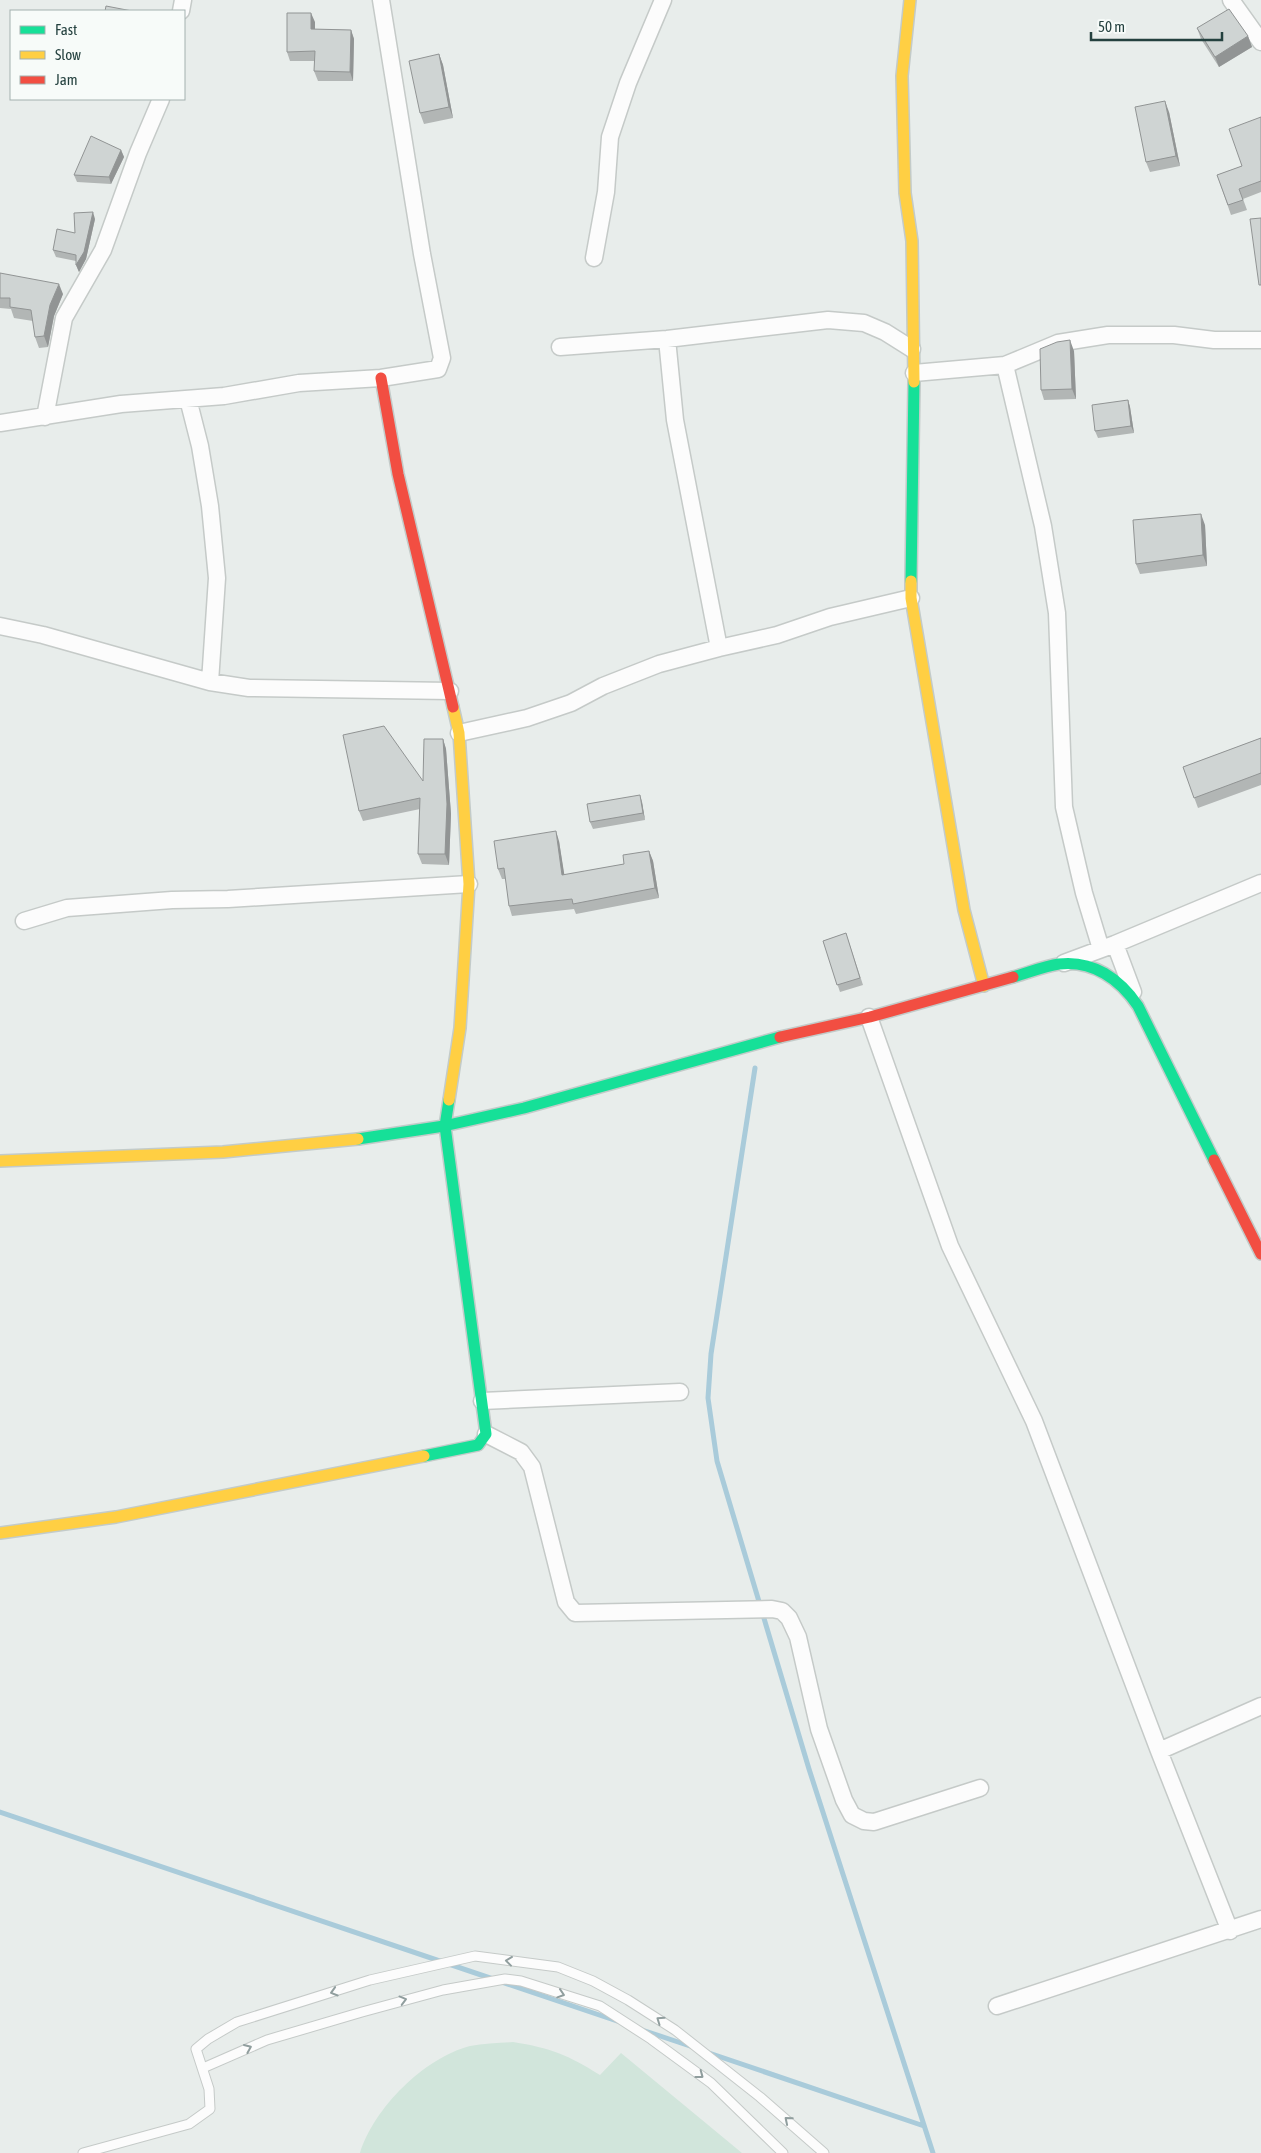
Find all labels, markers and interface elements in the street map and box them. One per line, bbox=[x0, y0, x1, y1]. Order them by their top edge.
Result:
legend bbox=[10, 10, 185, 100]
scale bar bbox=[1091, 10, 1222, 42]
text: 50 m bbox=[1098, 18, 1125, 35]
text: Fast bbox=[55, 21, 77, 38]
text: Slow bbox=[55, 46, 81, 63]
text: Jam bbox=[55, 71, 78, 88]
one-way arrow bbox=[505, 1956, 513, 1967]
one-way arrow bbox=[330, 1986, 339, 1996]
one-way arrow bbox=[557, 1988, 565, 1998]
one-way arrow bbox=[399, 1996, 407, 2006]
one-way arrow bbox=[656, 2017, 666, 2026]
one-way arrow bbox=[243, 2044, 252, 2055]
one-way arrow bbox=[694, 2069, 704, 2078]
one-way arrow bbox=[785, 2117, 794, 2126]

